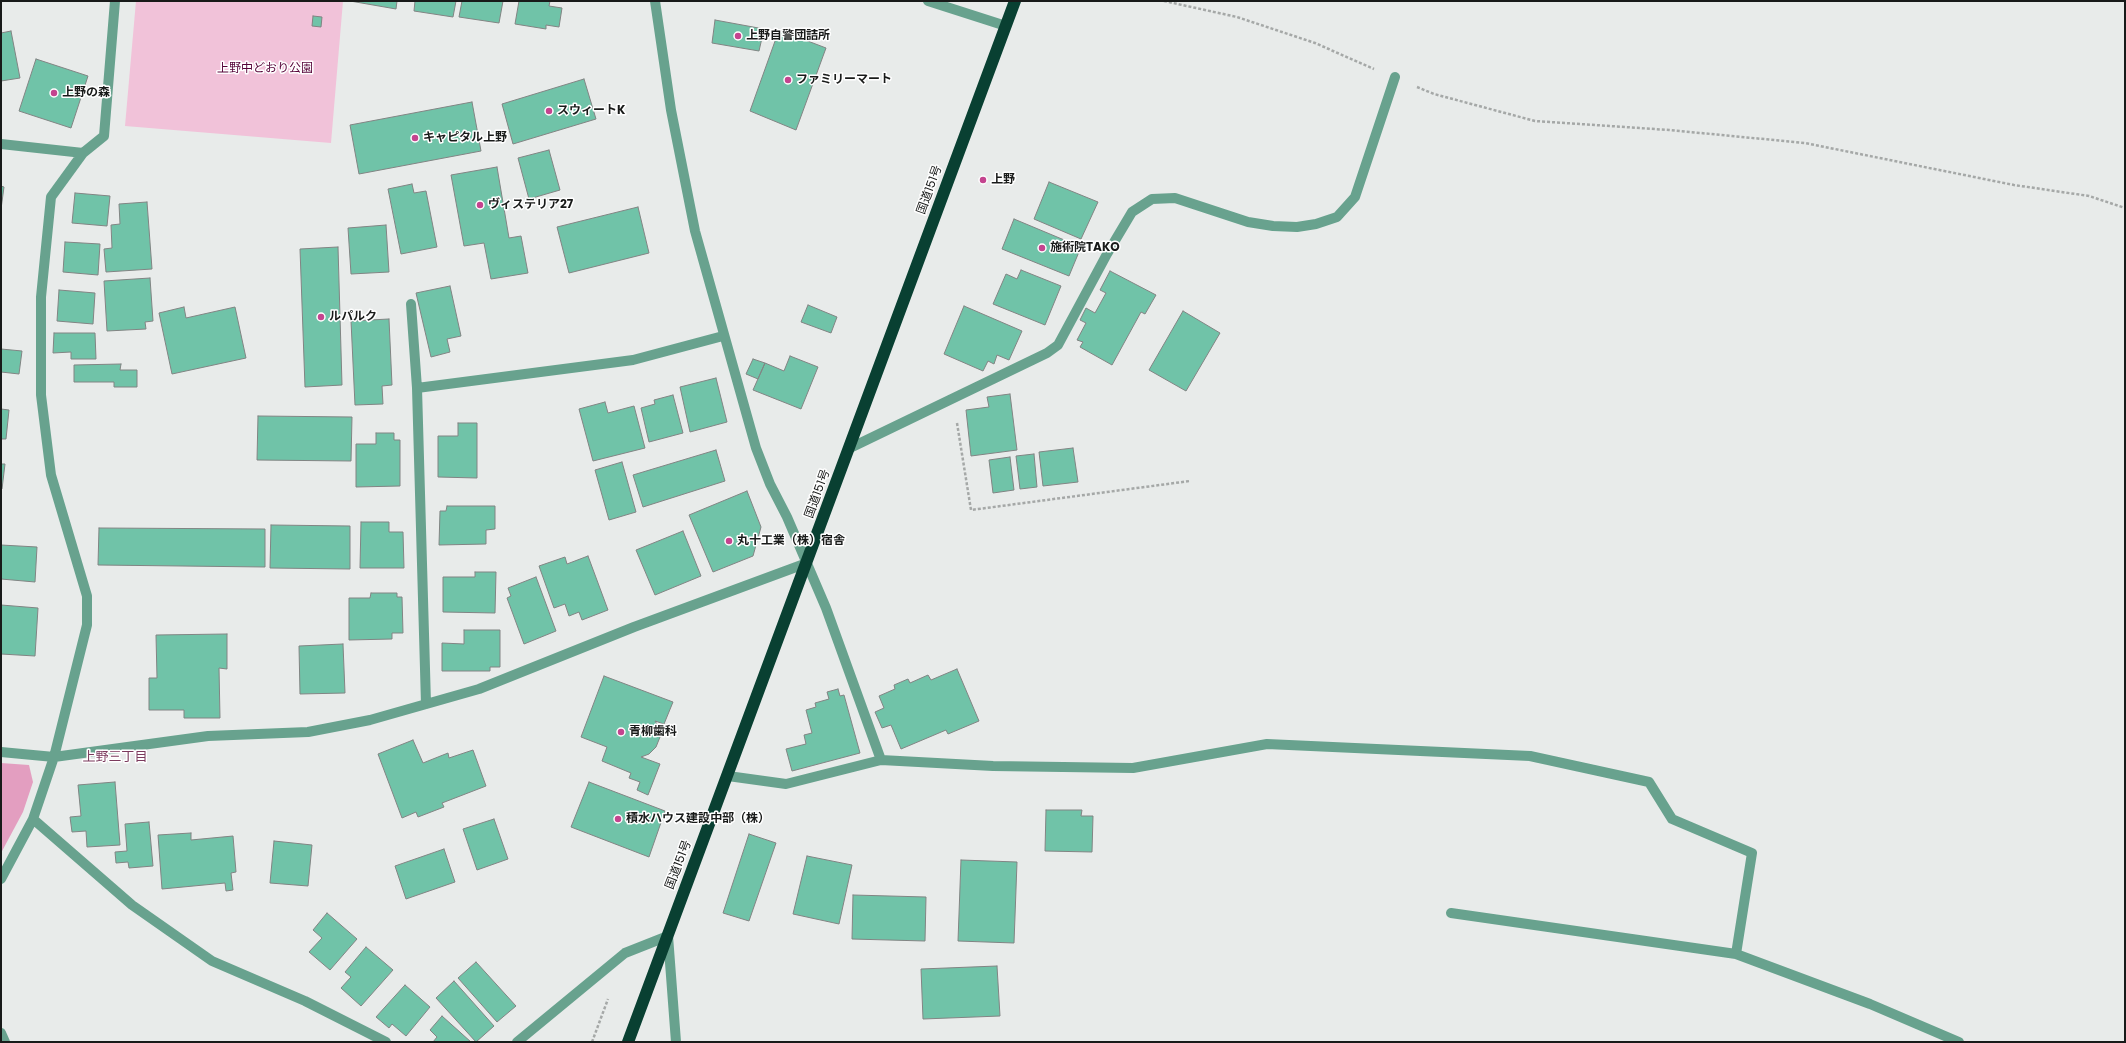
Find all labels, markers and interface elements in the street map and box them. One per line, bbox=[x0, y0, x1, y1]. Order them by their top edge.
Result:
place label: 上野自警団詰所 bbox=[746, 29, 830, 43]
marker: 上野自警団詰所 bbox=[733, 31, 743, 41]
park label: 上野中どおり公園 bbox=[217, 62, 313, 76]
place label: ファミリーマート bbox=[796, 73, 892, 87]
marker: ファミリーマート bbox=[783, 75, 793, 85]
place label: 上野の森 bbox=[62, 86, 110, 100]
marker: 上野の森 bbox=[49, 88, 59, 98]
place label: スウィートK bbox=[557, 104, 625, 118]
marker: スウィートK bbox=[544, 106, 554, 116]
place label: キャピタル上野 bbox=[423, 131, 507, 145]
marker: キャピタル上野 bbox=[410, 133, 420, 143]
street label: 国道151号 bbox=[914, 163, 946, 217]
place label: 上野 bbox=[991, 173, 1015, 187]
marker: 上野 bbox=[978, 175, 988, 185]
place label: ヴィステリア27 bbox=[488, 198, 573, 212]
marker: ヴィステリア27 bbox=[475, 200, 485, 210]
place label: 施術院TAKO bbox=[1050, 241, 1120, 255]
marker: 施術院TAKO bbox=[1037, 243, 1047, 253]
place label: ルパルク bbox=[329, 310, 377, 324]
marker: ルパルク bbox=[316, 312, 326, 322]
street label: 国道151号 bbox=[802, 467, 834, 521]
place label: 丸十工業（株）宿舎 bbox=[737, 534, 845, 548]
marker: 丸十工業（株）宿舎 bbox=[724, 536, 734, 546]
place label: 青柳歯科 bbox=[629, 725, 677, 739]
marker: 青柳歯科 bbox=[616, 727, 626, 737]
district label: 上野三丁目 bbox=[83, 750, 147, 766]
place label: 積水ハウス建設中部（株） bbox=[626, 812, 770, 826]
marker: 積水ハウス建設中部（株） bbox=[613, 814, 623, 824]
street label: 国道151号 bbox=[663, 839, 695, 891]

